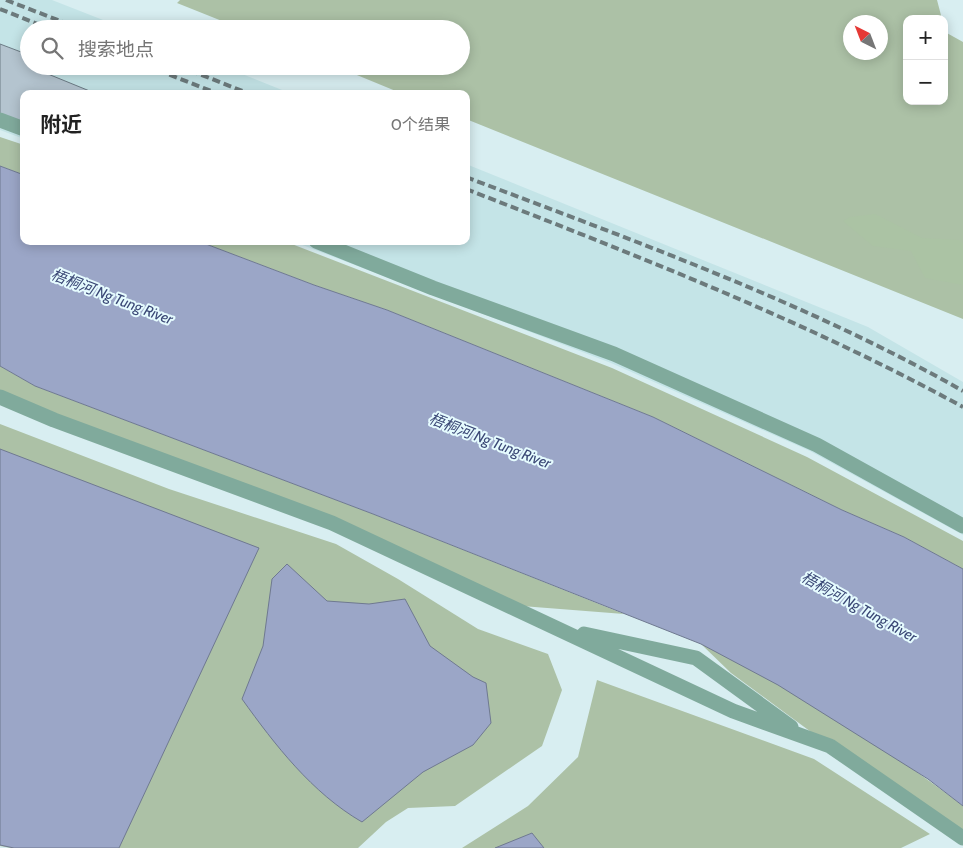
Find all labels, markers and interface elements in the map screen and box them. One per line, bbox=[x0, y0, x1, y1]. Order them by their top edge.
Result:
north arrow bbox=[843, 15, 888, 60]
map controls bbox=[903, 15, 948, 105]
button: + bbox=[903, 15, 948, 60]
search box bbox=[20, 20, 470, 75]
icon: search bbox=[38, 34, 66, 62]
text: 搜索地点 bbox=[78, 38, 154, 61]
button: − bbox=[903, 60, 948, 105]
text: 附近 bbox=[40, 112, 82, 137]
text: 0个结果 bbox=[391, 115, 450, 134]
water label: 梧桐河 Ng Tung River bbox=[49, 266, 177, 329]
water label: 梧桐河 Ng Tung River bbox=[427, 410, 555, 473]
water label: 梧桐河 Ng Tung River bbox=[798, 568, 921, 647]

